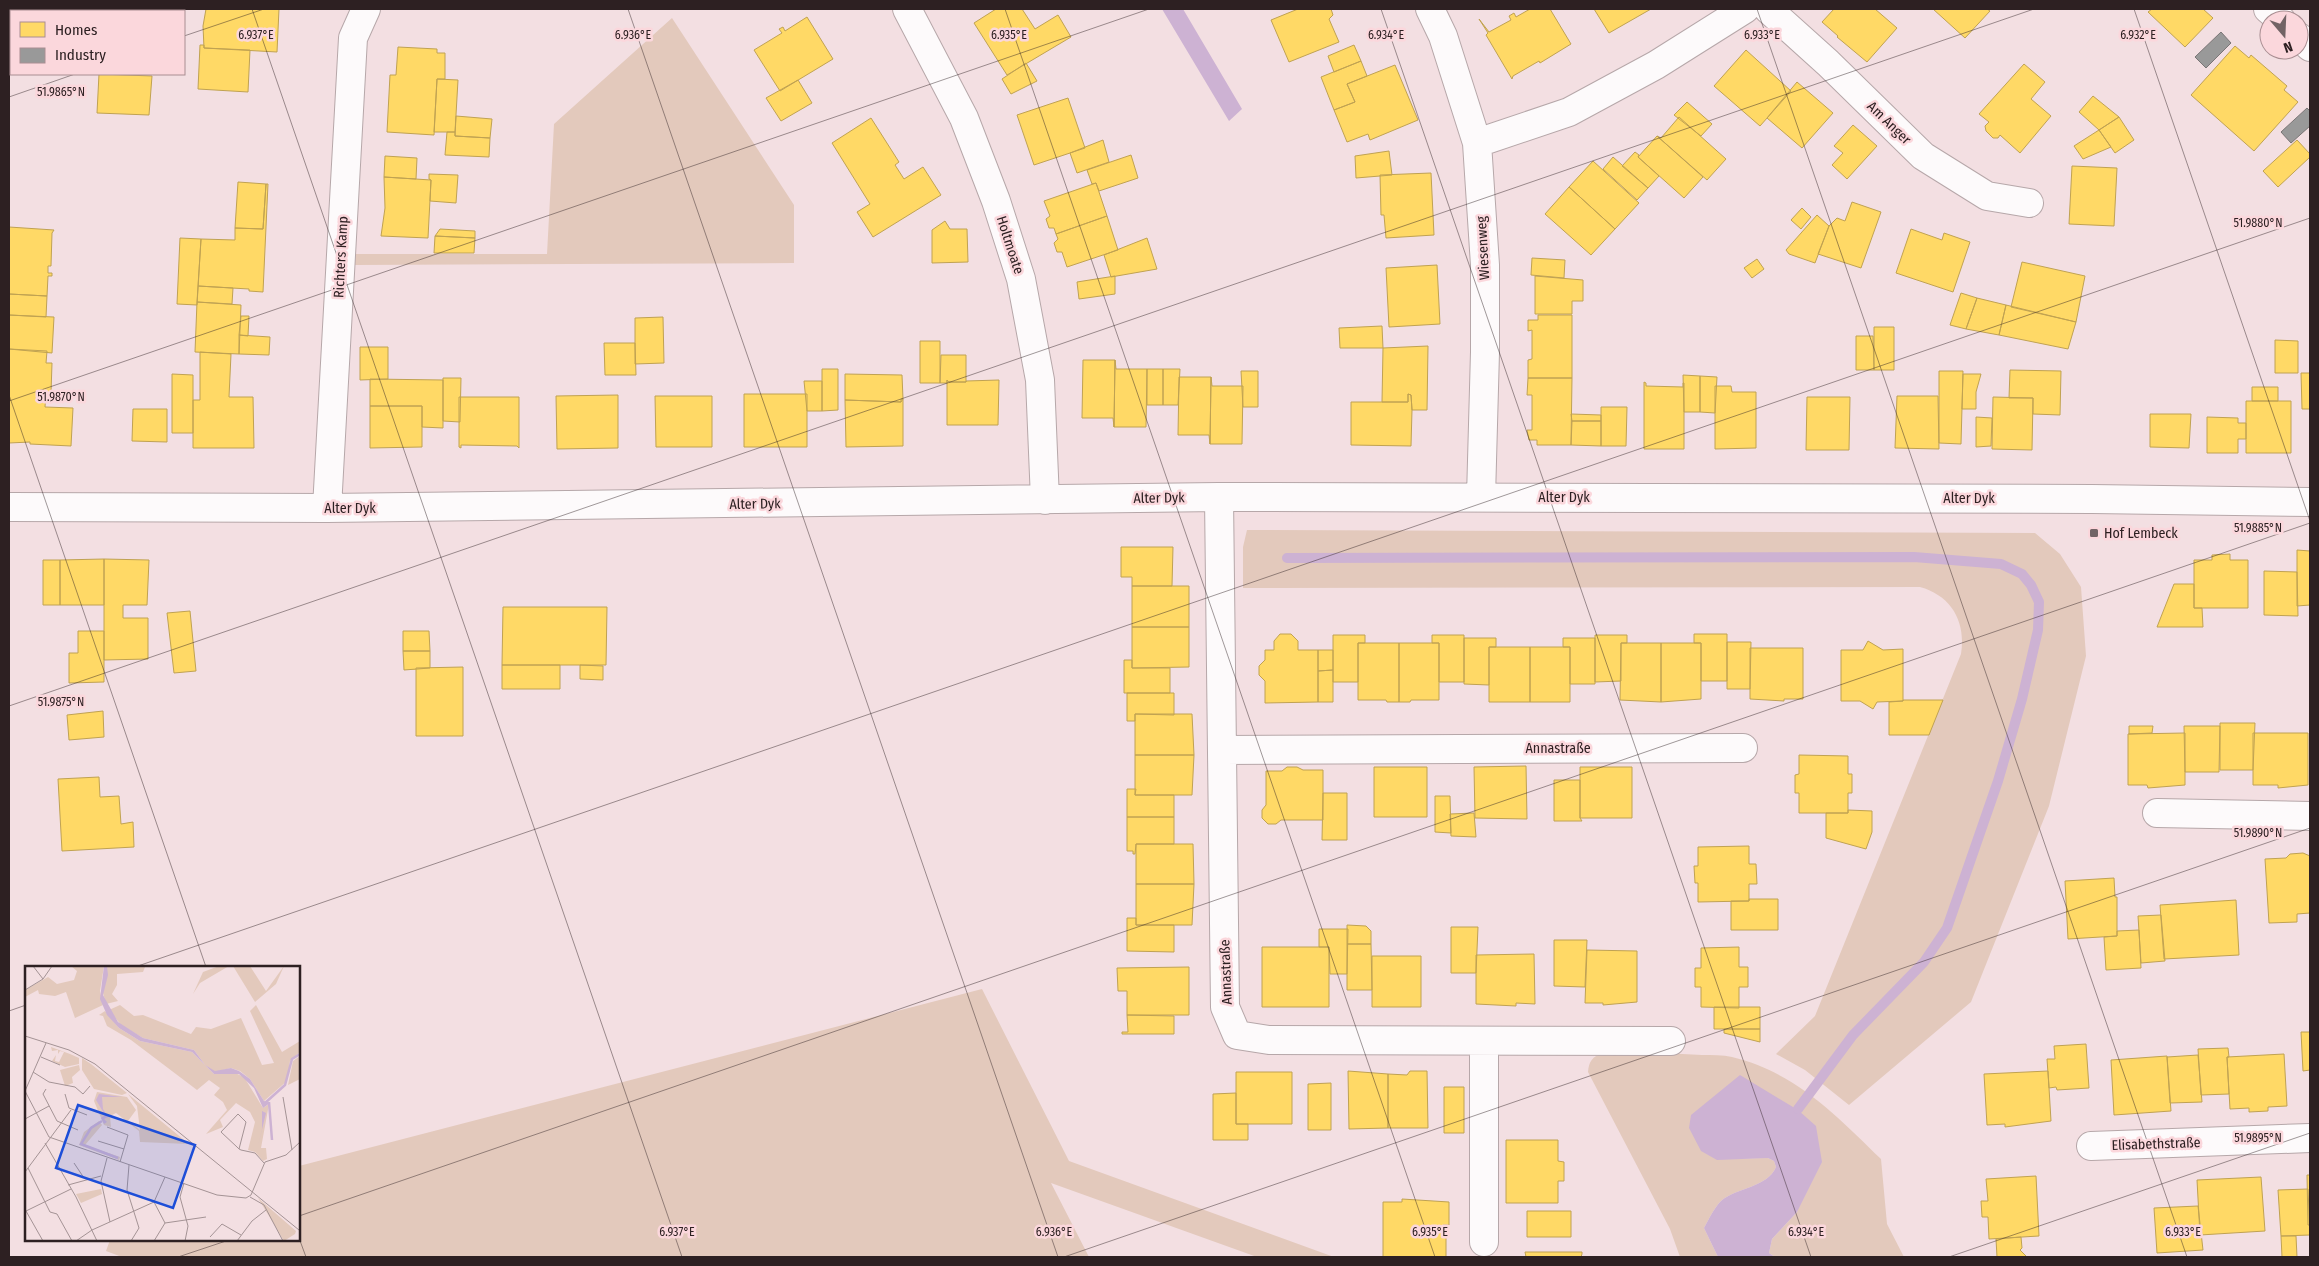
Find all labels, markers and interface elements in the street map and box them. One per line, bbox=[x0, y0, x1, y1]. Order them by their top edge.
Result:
legend bbox=[10, 10, 185, 75]
north arrow bbox=[2259, 10, 2309, 60]
text: Homes bbox=[55, 21, 97, 39]
text: 6.937°E bbox=[238, 28, 274, 42]
text: 6.936°E bbox=[615, 28, 652, 42]
text: 6.935°E bbox=[991, 28, 1027, 42]
text: 6.934°E bbox=[1368, 28, 1404, 42]
text: 6.933°E bbox=[1744, 28, 1780, 42]
text: 6.932°E bbox=[2120, 28, 2156, 42]
text: N bbox=[2281, 37, 2295, 56]
text: Industry bbox=[55, 46, 106, 64]
text: 51.9865°N bbox=[37, 85, 85, 99]
street label: Am Anger bbox=[1864, 98, 1915, 148]
street label: Holtmoate bbox=[993, 214, 1027, 276]
street label: Wiesenweg bbox=[1473, 215, 1493, 280]
street label: Richters Kamp bbox=[330, 216, 352, 298]
text: 51.9880°N bbox=[2234, 216, 2282, 230]
text: 51.9870°N bbox=[37, 390, 85, 404]
street label: Alter Dyk bbox=[1133, 489, 1185, 507]
street label: Alter Dyk bbox=[1538, 489, 1590, 506]
street label: Alter Dyk bbox=[1943, 490, 1995, 507]
street label: Alter Dyk bbox=[729, 495, 781, 513]
street label: Alter Dyk bbox=[324, 500, 376, 517]
text: 51.9885°N bbox=[2234, 521, 2282, 535]
place label: Hof Lembeck bbox=[2104, 525, 2178, 542]
marker: Hof Lembeck bbox=[2088, 527, 2100, 539]
text: 51.9875°N bbox=[38, 695, 84, 709]
street label: Annastraße bbox=[1525, 740, 1591, 757]
text: 51.9890°N bbox=[2234, 826, 2282, 840]
street label: Annastraße bbox=[1216, 939, 1236, 1005]
inset map bbox=[25, 966, 300, 1241]
text: 51.9895°N bbox=[2234, 1131, 2282, 1145]
street label: Elisabethstraße bbox=[2111, 1134, 2201, 1154]
text: 6.937°E bbox=[659, 1225, 695, 1239]
text: 6.936°E bbox=[1036, 1225, 1073, 1239]
text: 6.935°E bbox=[1412, 1225, 1448, 1239]
text: 6.934°E bbox=[1788, 1225, 1824, 1239]
text: 6.933°E bbox=[2165, 1225, 2201, 1239]

